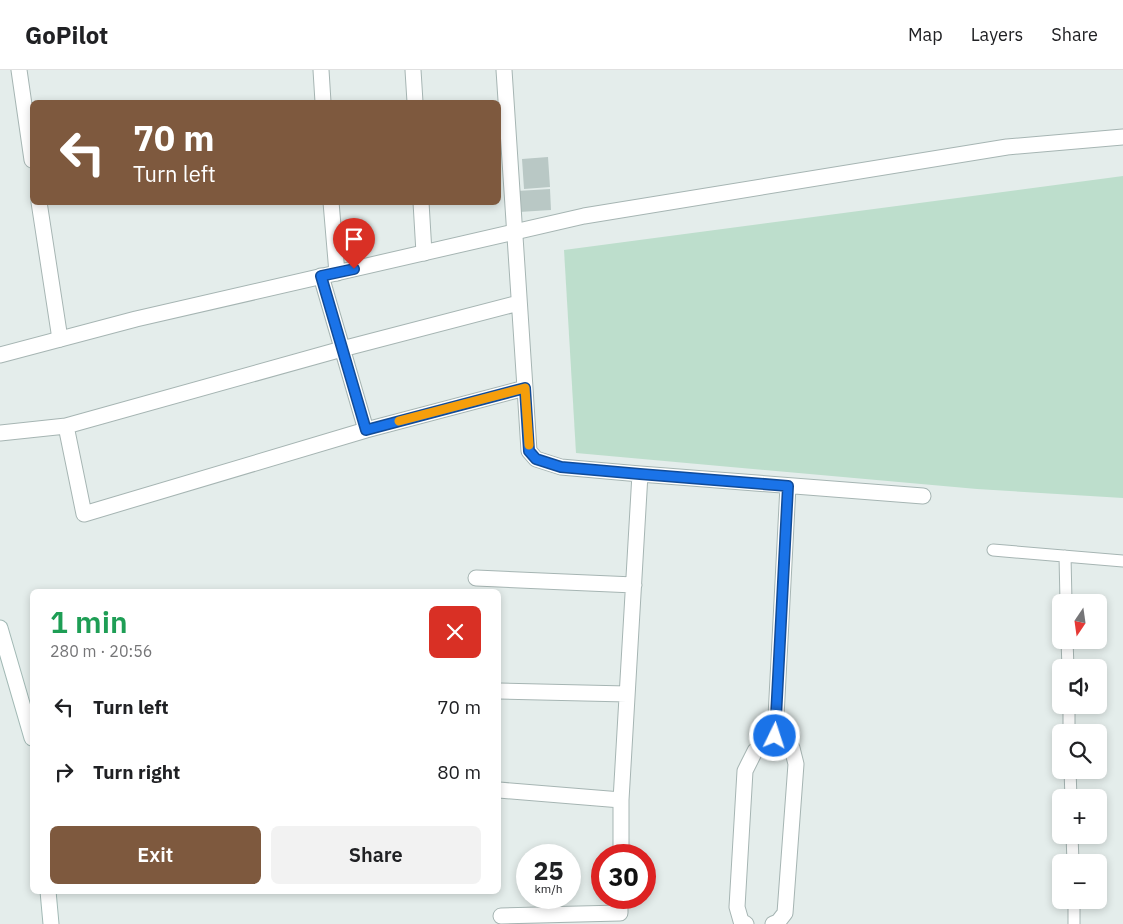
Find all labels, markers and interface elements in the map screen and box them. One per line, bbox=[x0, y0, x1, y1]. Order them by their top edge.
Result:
text: GoPilot bbox=[25, 19, 108, 51]
text: Map bbox=[908, 23, 943, 46]
text: Layers bbox=[971, 23, 1023, 46]
text: Share bbox=[1051, 23, 1098, 46]
text: 70 m bbox=[133, 115, 215, 161]
icon: left bbox=[50, 120, 115, 185]
text: Turn left bbox=[133, 159, 216, 188]
pin bbox=[333, 218, 375, 269]
icon: arrive bbox=[340, 225, 368, 253]
north arrow bbox=[1052, 594, 1108, 649]
map controls bbox=[1052, 594, 1107, 909]
text: 1 min bbox=[50, 602, 128, 641]
button: close bbox=[429, 606, 481, 658]
text: 280 m · 20:56 bbox=[50, 641, 152, 661]
button: sound bbox=[1052, 659, 1107, 714]
icon: left bbox=[50, 693, 78, 721]
text: Turn left bbox=[93, 695, 169, 719]
text: 70 m bbox=[437, 695, 481, 719]
position arrow bbox=[748, 709, 800, 761]
button: search bbox=[1052, 724, 1107, 779]
icon: right bbox=[50, 758, 78, 786]
text: Turn right bbox=[93, 760, 180, 784]
text: 80 m bbox=[437, 760, 481, 784]
button: + bbox=[1052, 789, 1107, 844]
button: Exit bbox=[50, 826, 261, 884]
button: Share bbox=[271, 826, 481, 884]
speed limit sign: 30 bbox=[591, 844, 656, 909]
text: 25 bbox=[533, 854, 564, 887]
button: − bbox=[1052, 854, 1107, 909]
text: km/h bbox=[534, 881, 563, 896]

